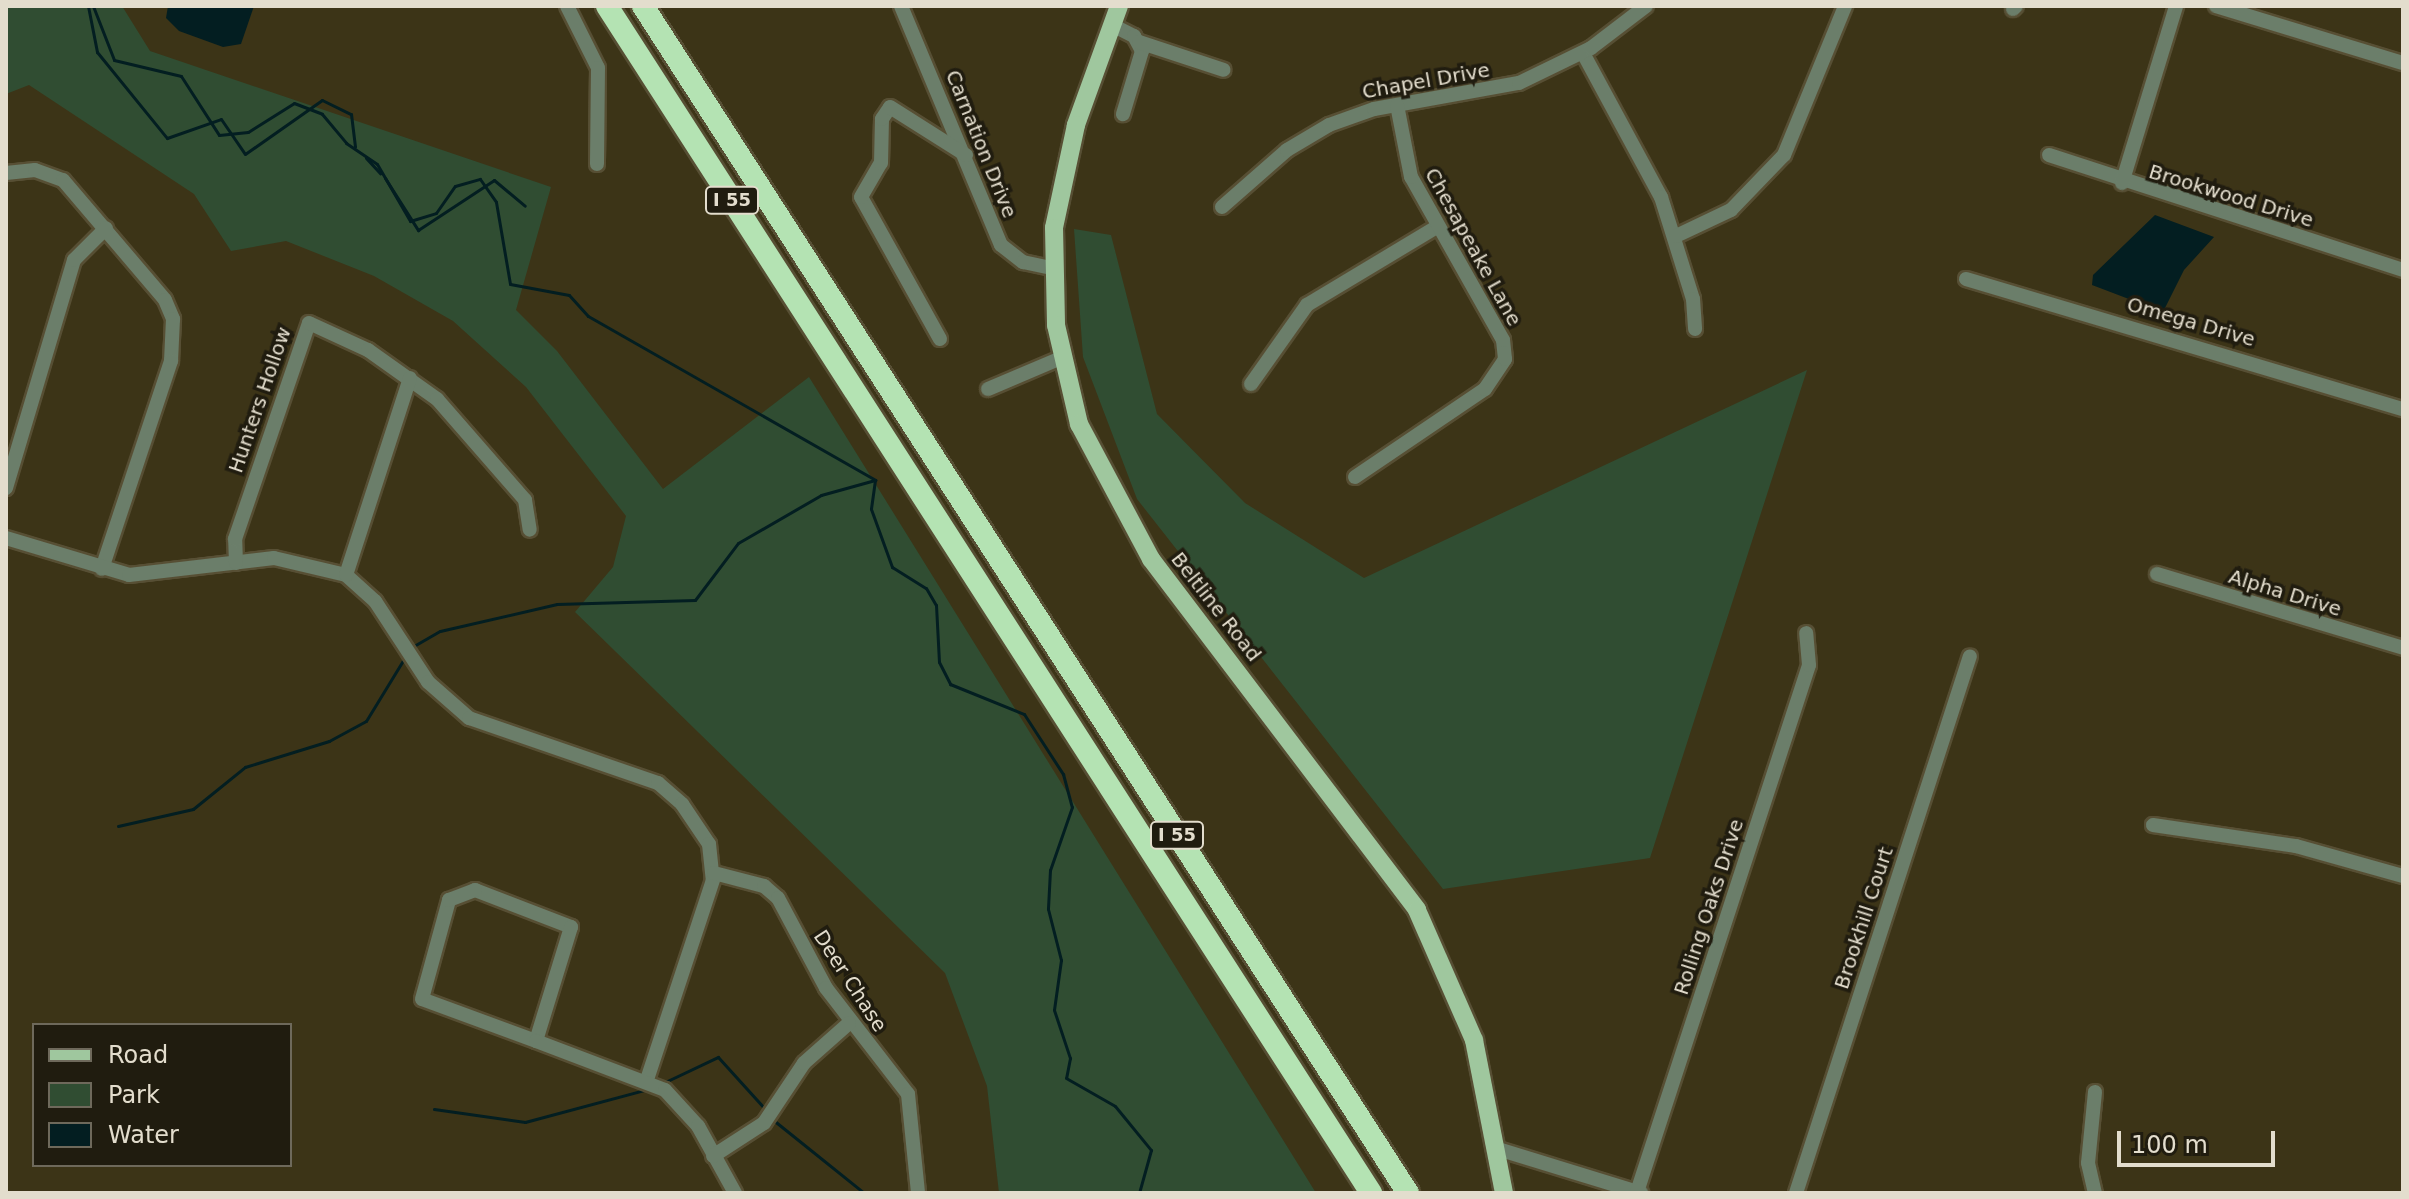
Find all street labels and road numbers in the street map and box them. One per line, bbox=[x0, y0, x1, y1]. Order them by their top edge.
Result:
street label: Chapel Drive bbox=[1360, 58, 1492, 104]
street label: Carnation Drive bbox=[940, 67, 1022, 221]
street label: Brookwood Drive bbox=[2146, 160, 2316, 232]
street label: Chesapeake Lane bbox=[1420, 164, 1526, 330]
road number: I 55 bbox=[704, 186, 760, 214]
street label: Omega Drive bbox=[2124, 292, 2258, 352]
street label: Hunters Hollow bbox=[224, 324, 296, 476]
street label: Beltline Road bbox=[1166, 548, 1266, 666]
street label: Alpha Drive bbox=[2226, 564, 2344, 622]
street label: Rolling Oaks Drive bbox=[1669, 816, 1749, 998]
road number: I 55 bbox=[1149, 821, 1205, 849]
street label: Brookhill Court bbox=[1830, 844, 1898, 992]
street label: Deer Chase bbox=[808, 926, 892, 1036]

